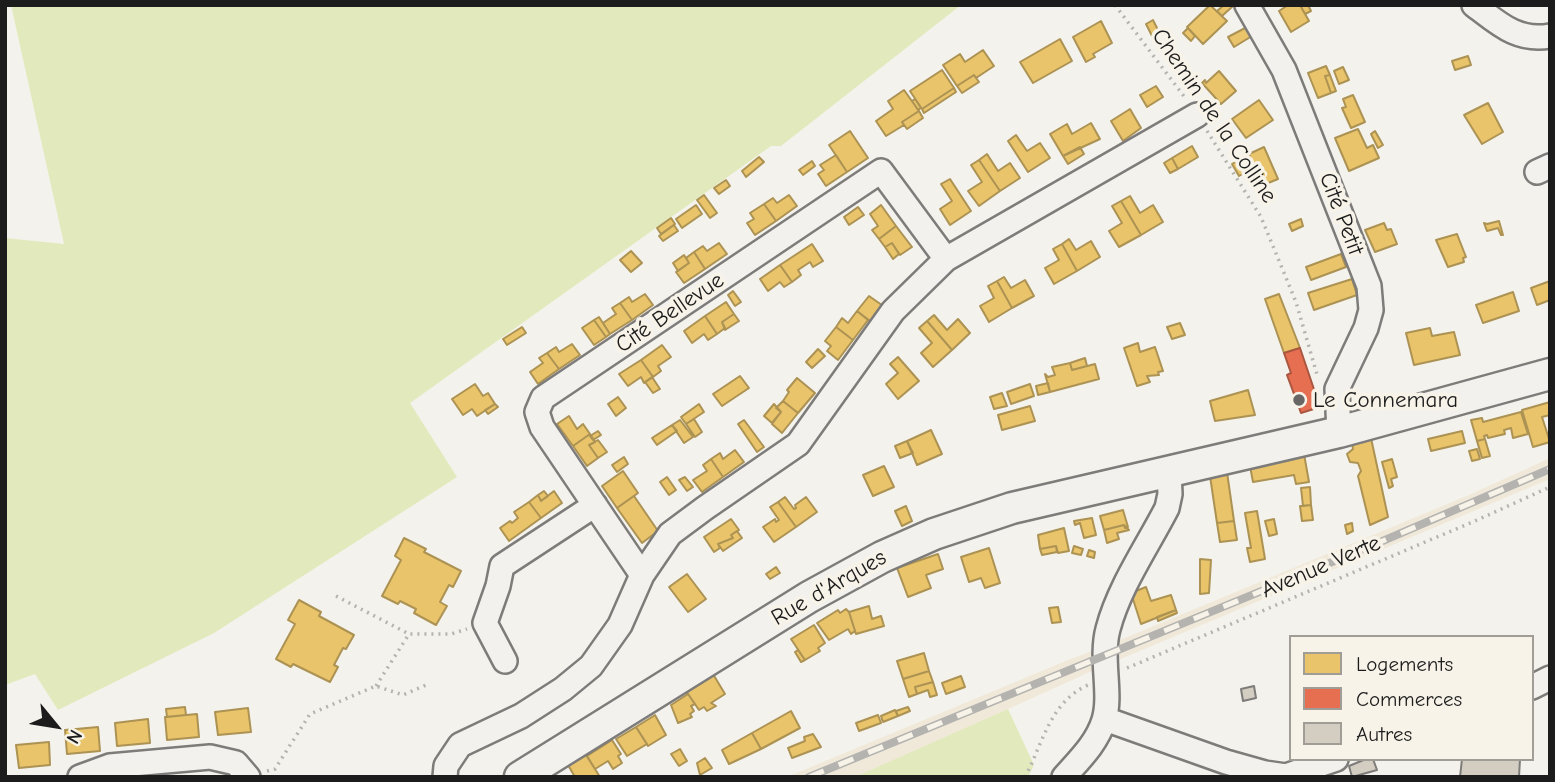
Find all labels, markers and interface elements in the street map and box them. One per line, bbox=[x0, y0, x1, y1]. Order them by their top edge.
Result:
street label: Chemin de la Colline bbox=[1145, 24, 1283, 208]
street label: Cité Petit bbox=[1313, 169, 1369, 259]
street label: Cité Bellevue bbox=[611, 267, 729, 359]
place label: Le Connemara bbox=[1313, 386, 1458, 414]
marker: Le Connemara bbox=[1291, 392, 1307, 408]
street label: Avenue Verte bbox=[1257, 530, 1385, 604]
street label: Rue d'Arques bbox=[767, 544, 891, 632]
legend bbox=[1289, 635, 1534, 761]
text: Logements bbox=[1356, 652, 1453, 676]
text: Commerces bbox=[1356, 687, 1462, 711]
north arrow bbox=[21, 691, 91, 761]
text: Autres bbox=[1356, 722, 1412, 746]
text: N bbox=[62, 726, 87, 747]

